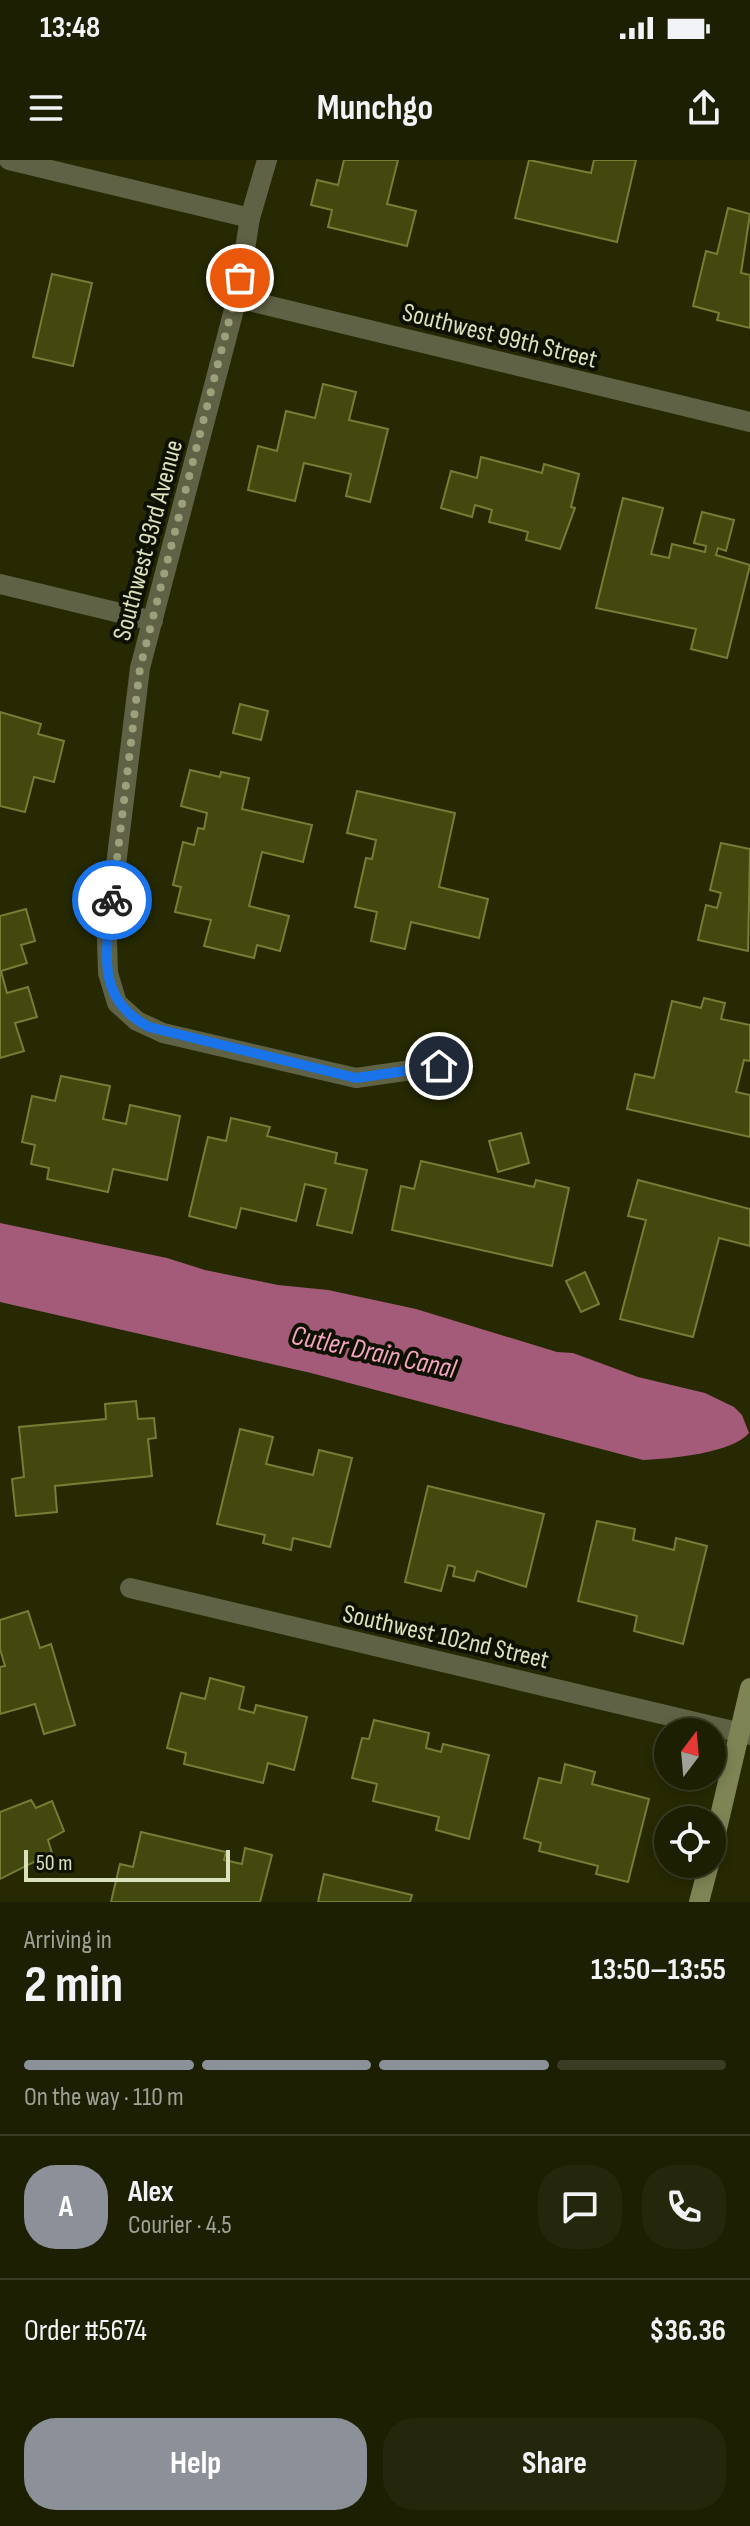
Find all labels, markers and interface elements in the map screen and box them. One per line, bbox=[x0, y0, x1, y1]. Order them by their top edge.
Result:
text: 13:48 bbox=[40, 10, 100, 46]
icon: menu bbox=[24, 86, 68, 130]
icon: share bbox=[682, 86, 726, 130]
text: Munchgo bbox=[317, 87, 433, 130]
pin bbox=[206, 244, 274, 312]
icon: bag bbox=[218, 256, 262, 300]
street label: Southwest 99th Street bbox=[399, 297, 600, 376]
street label: Southwest 93rd Avenue bbox=[107, 437, 190, 644]
courier bbox=[72, 860, 152, 940]
icon: bike bbox=[90, 878, 134, 922]
pin bbox=[405, 1032, 473, 1100]
icon: home bbox=[417, 1044, 461, 1088]
water label: Cutler Drain Canal bbox=[288, 1319, 460, 1386]
street label: Southwest 102nd Street bbox=[340, 1599, 552, 1676]
north arrow bbox=[654, 1718, 726, 1790]
map controls bbox=[654, 1718, 726, 1878]
button: locate bbox=[654, 1806, 726, 1878]
scale bar bbox=[24, 1846, 230, 1882]
text: 50 m bbox=[36, 1850, 72, 1877]
text: Arriving in bbox=[24, 1925, 112, 1956]
text: 13:50–13:55 bbox=[591, 1952, 726, 1988]
text: 2 min bbox=[24, 1954, 123, 2017]
text: On the way · 110 m bbox=[24, 2082, 184, 2113]
button: chat bbox=[538, 2165, 622, 2249]
button: phone bbox=[642, 2165, 726, 2249]
text: Alex bbox=[128, 2174, 174, 2210]
text: A bbox=[59, 2189, 73, 2225]
text: Courier · 4.5 bbox=[128, 2210, 232, 2241]
text: Order #5674 bbox=[24, 2313, 147, 2349]
text: $36.36 bbox=[649, 2313, 726, 2349]
button: Help bbox=[24, 2418, 367, 2510]
button: Share bbox=[383, 2418, 726, 2510]

